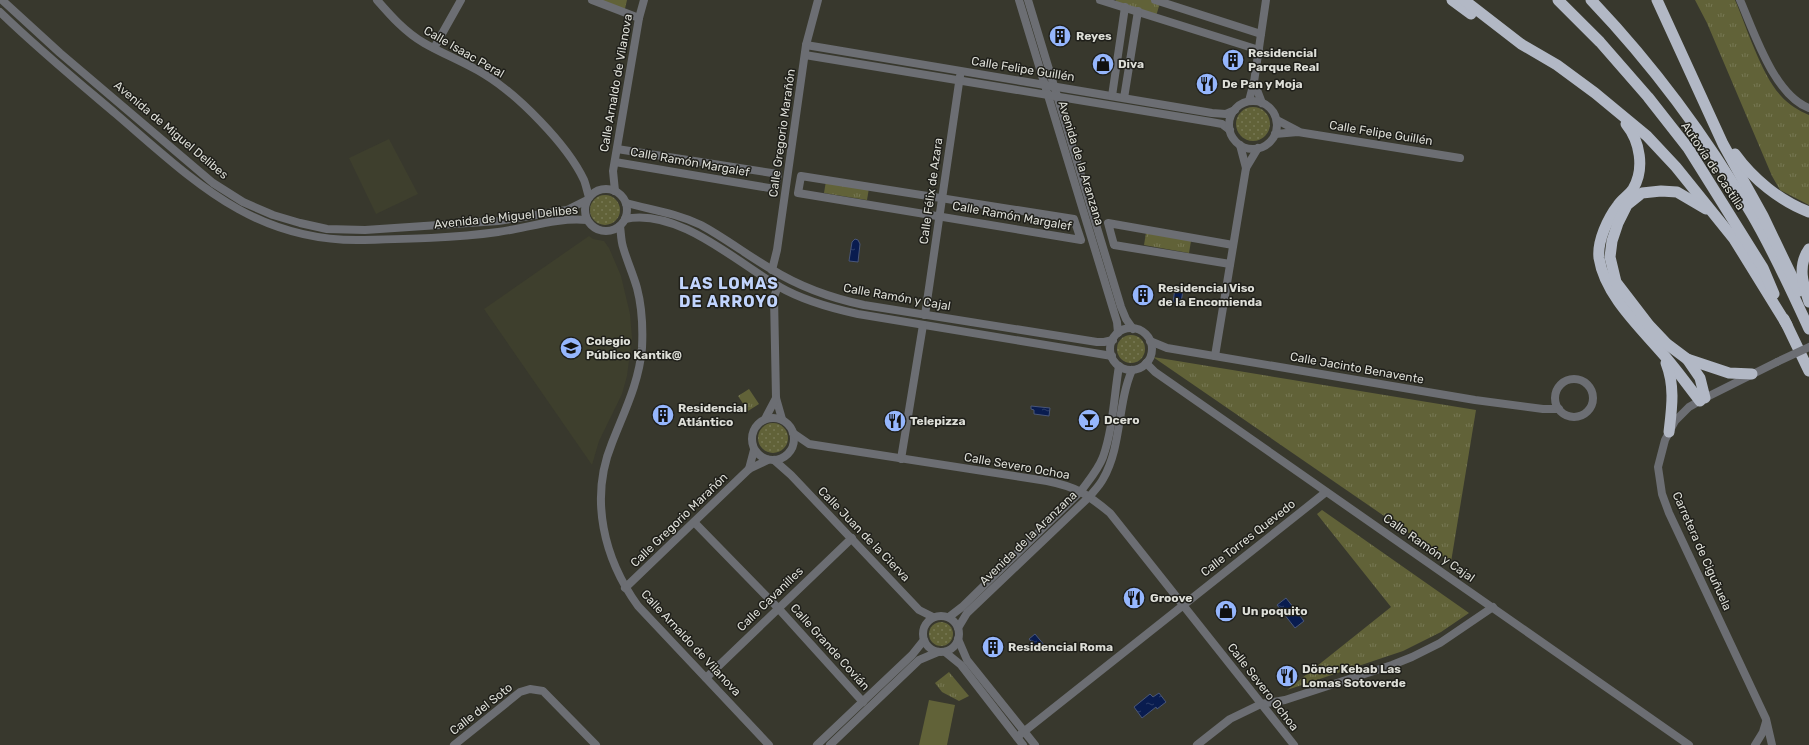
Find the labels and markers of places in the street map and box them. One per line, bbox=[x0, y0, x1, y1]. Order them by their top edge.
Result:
building icon: Reyes bbox=[1047, 23, 1073, 49]
place label: Reyes bbox=[1076, 29, 1112, 43]
place label: Residencial Parque Real bbox=[1248, 46, 1319, 74]
building icon: Residencial Parque Real bbox=[1220, 47, 1246, 73]
shop icon: Diva bbox=[1090, 51, 1116, 77]
place label: Diva bbox=[1118, 57, 1144, 71]
restaurant icon: De Pan y Moja bbox=[1194, 71, 1220, 97]
place label: De Pan y Moja bbox=[1222, 77, 1303, 91]
place label: Residencial Viso de la Encomienda bbox=[1158, 281, 1262, 309]
building icon: Residencial Viso de la Encomienda bbox=[1130, 282, 1156, 308]
place label: Colegio Público Kantik@ bbox=[586, 334, 682, 362]
school or university icon: Colegio Público Kantik@ bbox=[558, 335, 584, 361]
place label: Residencial Atlántico bbox=[678, 401, 747, 429]
building icon: Residencial Atlántico bbox=[650, 402, 676, 428]
bar icon: Dcero bbox=[1076, 407, 1102, 433]
restaurant icon: Telepizza bbox=[882, 408, 908, 434]
place label: Dcero bbox=[1104, 413, 1140, 427]
place label: Telepizza bbox=[910, 414, 966, 428]
restaurant icon: Groove bbox=[1121, 585, 1147, 611]
place label: Groove bbox=[1150, 591, 1193, 605]
shop icon: Un poquito bbox=[1213, 598, 1239, 624]
place label: Un poquito bbox=[1242, 604, 1308, 618]
building icon: Residencial Roma bbox=[980, 634, 1006, 660]
place label: Residencial Roma bbox=[1008, 640, 1113, 654]
place label: Döner Kebab Las Lomas Sotoverde bbox=[1302, 662, 1406, 690]
restaurant icon: Döner Kebab Las Lomas Sotoverde bbox=[1274, 663, 1300, 689]

